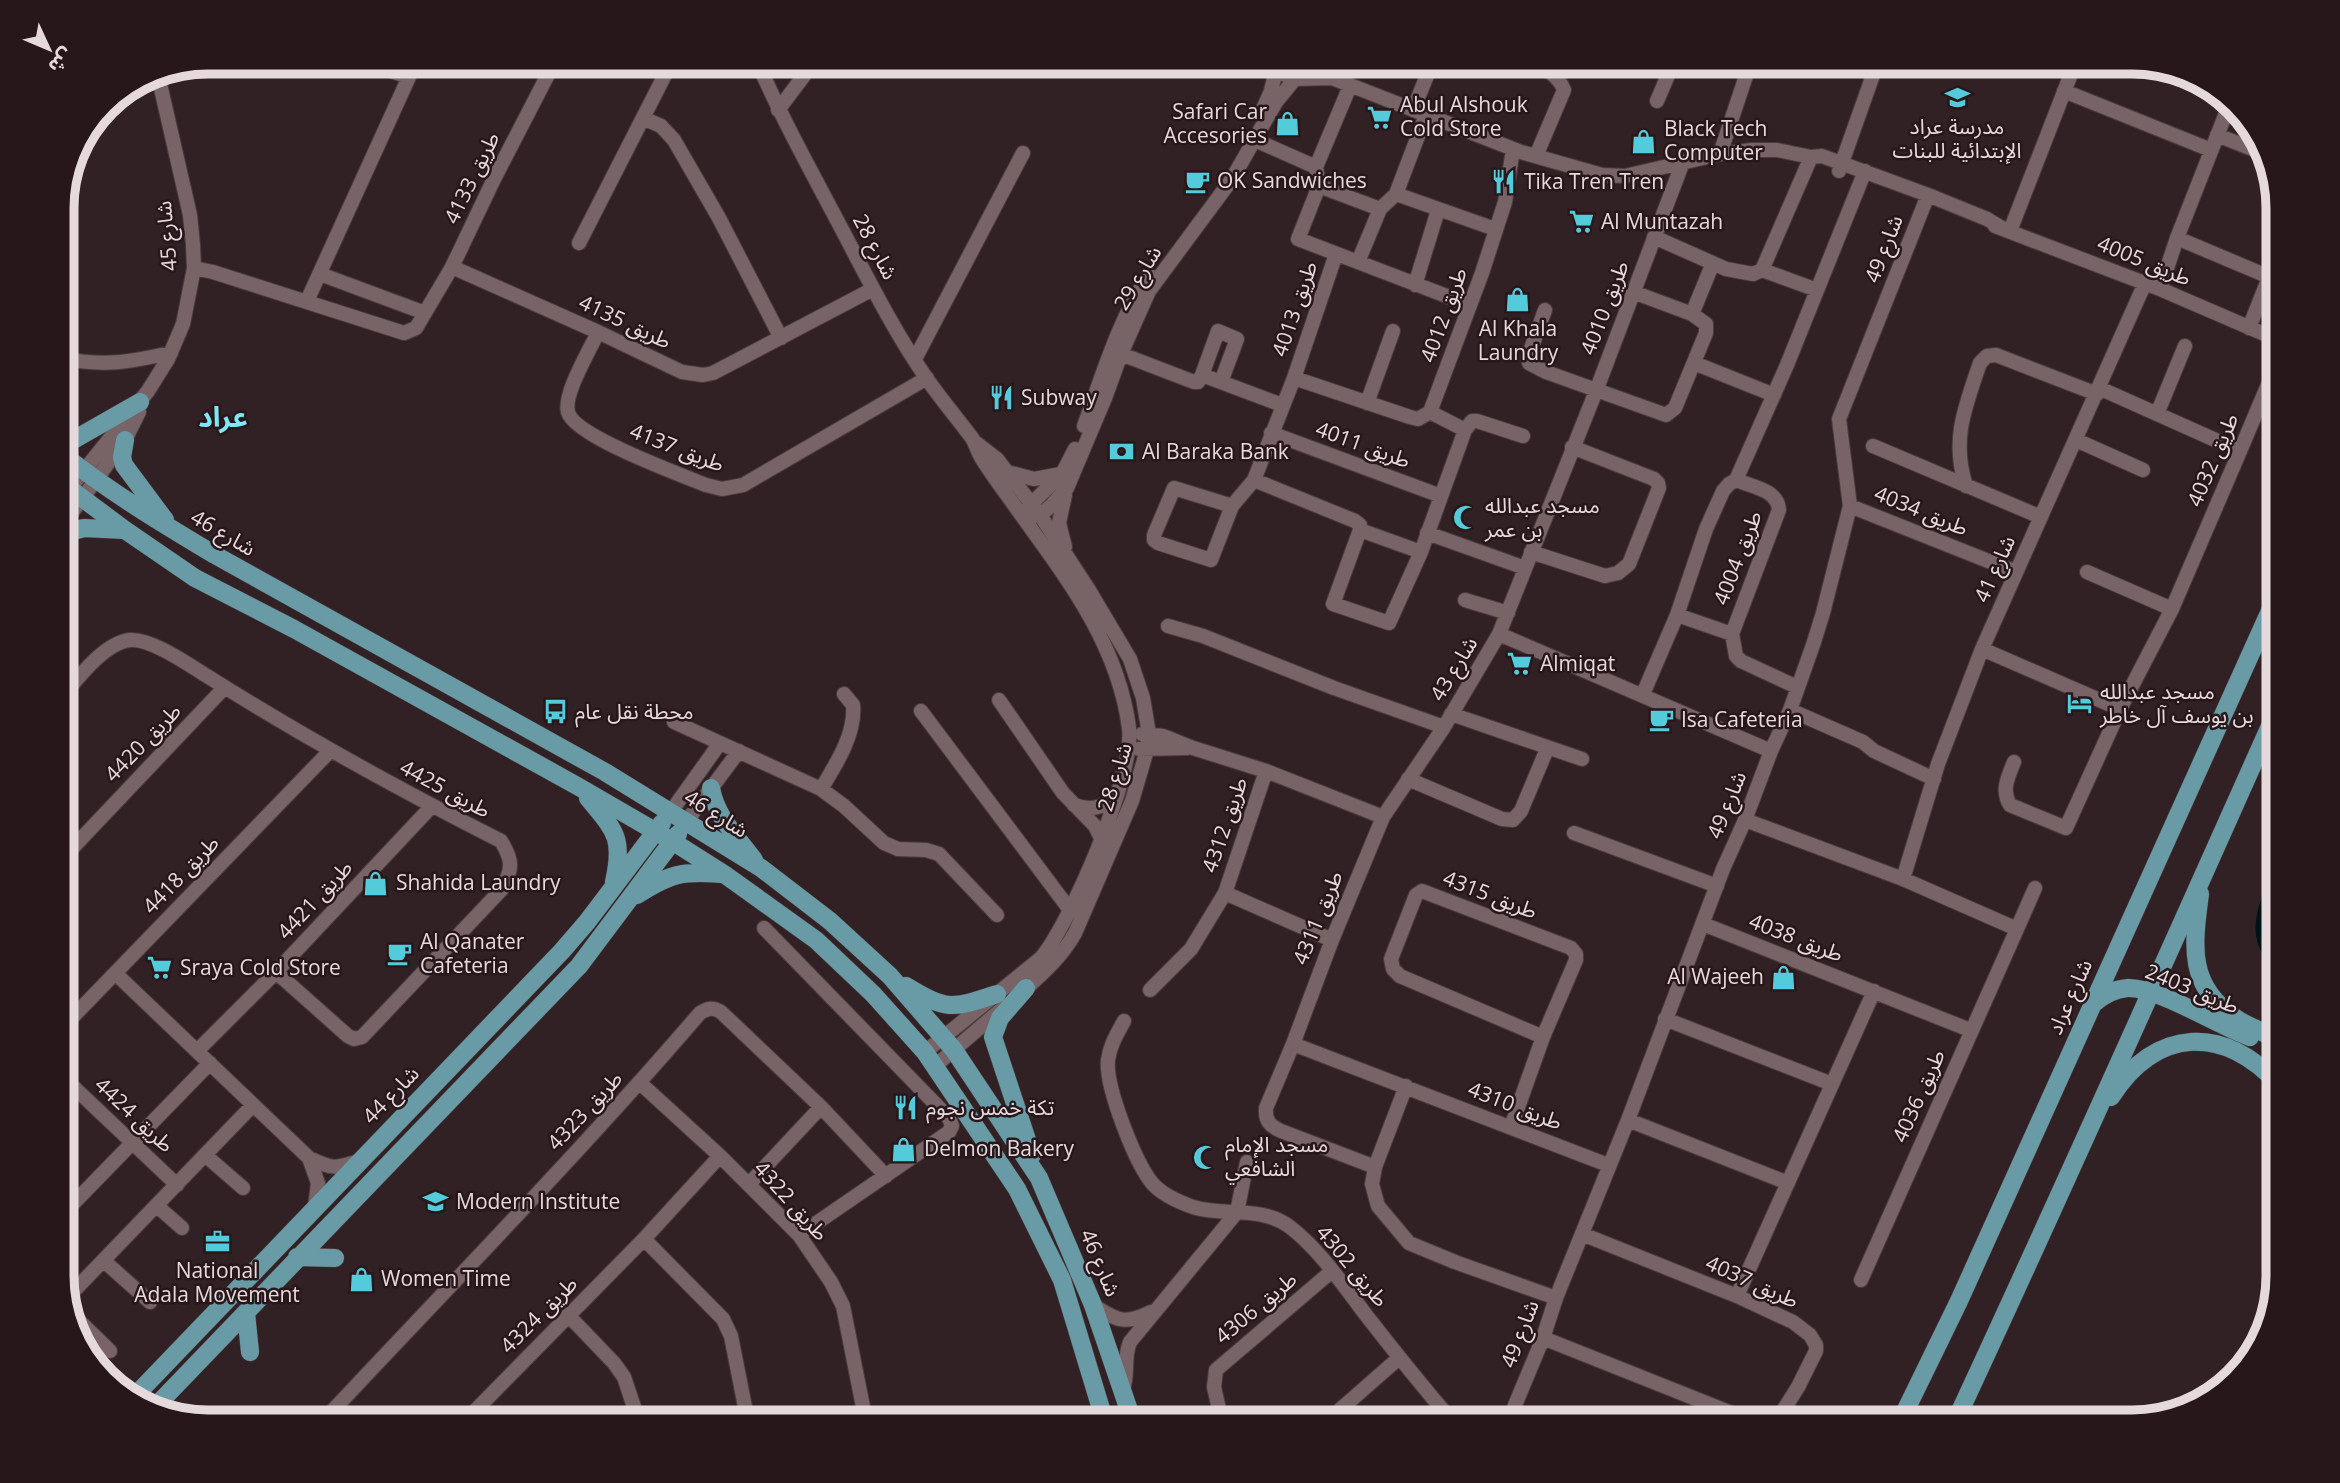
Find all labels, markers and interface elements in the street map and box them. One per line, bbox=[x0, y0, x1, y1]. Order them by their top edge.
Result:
north arrow bbox=[14, 14, 84, 84]
text: ش bbox=[43, 42, 80, 79]
school or university icon: مدرسة عراد الإبتدائية للبنات bbox=[1943, 84, 1971, 112]
place label: Abul Alshouk Cold Store bbox=[1400, 90, 1528, 142]
place label: Safari Car Accesories bbox=[1163, 97, 1267, 149]
supermarket icon: Abul Alshouk Cold Store bbox=[1366, 103, 1394, 131]
shop icon: Safari Car Accesories bbox=[1273, 110, 1301, 138]
place label: مدرسة عراد الإبتدائية للبنات bbox=[1892, 112, 2022, 164]
place label: Black Tech Computer bbox=[1664, 114, 1767, 166]
street label: طريق 4133 bbox=[437, 127, 505, 228]
shop icon: Black Tech Computer bbox=[1630, 127, 1658, 155]
place label: OK Sandwiches bbox=[1217, 166, 1367, 194]
cafe icon: OK Sandwiches bbox=[1183, 167, 1211, 195]
place label: Tika Tren Tren bbox=[1524, 167, 1664, 195]
restaurant icon: Tika Tren Tren bbox=[1490, 168, 1518, 196]
street label: شارع 45 bbox=[149, 200, 185, 272]
place label: Al Muntazah bbox=[1601, 207, 1723, 235]
supermarket icon: Al Muntazah bbox=[1567, 208, 1595, 236]
street label: شارع 28 bbox=[845, 209, 905, 285]
street label: شارع 49 bbox=[1857, 211, 1911, 287]
street label: طريق 4005 bbox=[2093, 229, 2195, 292]
street label: شارع 29 bbox=[1107, 240, 1169, 316]
street label: طريق 4013 bbox=[1265, 257, 1323, 360]
street label: طريق 4010 bbox=[1573, 257, 1635, 359]
street label: طريق 4012 bbox=[1413, 264, 1473, 366]
shop icon: Al Khala Laundry bbox=[1504, 286, 1532, 314]
street label: طريق 4135 bbox=[575, 288, 676, 355]
place label: Al Khala Laundry bbox=[1478, 314, 1559, 366]
place label: Subway bbox=[1021, 383, 1097, 411]
restaurant icon: Subway bbox=[987, 384, 1015, 412]
district label: عراد bbox=[198, 397, 248, 435]
street label: طريق 4032 bbox=[2180, 409, 2244, 510]
street label: طريق 4011 bbox=[1312, 414, 1414, 474]
street label: طريق 4137 bbox=[626, 416, 728, 478]
place label: Al Baraka Bank bbox=[1142, 437, 1289, 465]
bank icon: Al Baraka Bank bbox=[1108, 438, 1136, 466]
street label: طريق 4034 bbox=[1870, 479, 1972, 542]
place label: مسجد عبدالله بن عمر bbox=[1484, 491, 1600, 543]
street label: شارع 46 bbox=[185, 502, 261, 564]
mosque icon: مسجد عبدالله بن عمر bbox=[1451, 504, 1479, 532]
street label: طريق 4004 bbox=[1706, 507, 1768, 609]
street label: شارع 41 bbox=[1967, 531, 2023, 607]
street label: شارع 43 bbox=[1423, 631, 1485, 707]
place label: Almiqat bbox=[1540, 649, 1615, 677]
supermarket icon: Almiqat bbox=[1506, 650, 1534, 678]
place label: مسجد عبدالله بن يوسف آل خاطر bbox=[2099, 677, 2254, 729]
hotel icon: مسجد عبدالله بن يوسف آل خاطر bbox=[2066, 690, 2094, 718]
street label: طريق 4420 bbox=[98, 697, 187, 788]
place label: محطة نقل عام bbox=[575, 697, 694, 728]
bus stop icon: محطة نقل عام bbox=[541, 698, 569, 726]
place label: Isa Cafeteria bbox=[1681, 705, 1803, 733]
cafe icon: Isa Cafeteria bbox=[1647, 706, 1675, 734]
street label: شارع 28 bbox=[1090, 739, 1140, 815]
street label: طريق 4425 bbox=[395, 753, 496, 824]
street label: شارع 49 bbox=[1700, 767, 1754, 843]
street label: طريق 4312 bbox=[1195, 773, 1253, 876]
street label: شارع 46 bbox=[678, 783, 754, 845]
street label: طريق 4418 bbox=[136, 829, 225, 920]
street label: طريق 4421 bbox=[270, 854, 358, 945]
street label: طريق 4315 bbox=[1439, 863, 1541, 925]
street label: طريق 4311 bbox=[1286, 867, 1349, 969]
place label: Shahida Laundry bbox=[396, 868, 561, 896]
shop icon: Shahida Laundry bbox=[362, 869, 390, 897]
street label: طريق 4038 bbox=[1745, 906, 1847, 968]
place label: Al Qanater Cafeteria bbox=[420, 927, 525, 979]
cafe icon: Al Qanater Cafeteria bbox=[386, 940, 414, 968]
place label: Sraya Cold Store bbox=[180, 953, 341, 981]
supermarket icon: Sraya Cold Store bbox=[146, 954, 174, 982]
street label: شارع عراد bbox=[2040, 954, 2100, 1040]
street label: طريق 2403 bbox=[2141, 957, 2243, 1020]
place label: Al Wajeeh bbox=[1667, 962, 1764, 990]
shop icon: Al Wajeeh bbox=[1770, 963, 1798, 991]
street label: طريق 4036 bbox=[1885, 1045, 1951, 1146]
street label: شارع 44 bbox=[356, 1059, 426, 1131]
street label: طريق 4323 bbox=[540, 1065, 628, 1156]
street label: طريق 4424 bbox=[89, 1070, 180, 1158]
street label: طريق 4310 bbox=[1464, 1074, 1566, 1136]
place label: تكة خمس نجوم bbox=[926, 1093, 1054, 1124]
restaurant icon: تكة خمس نجوم bbox=[892, 1094, 920, 1122]
place label: مسجد الإمام الشافعي bbox=[1225, 1130, 1328, 1185]
place label: Delmon Bakery bbox=[924, 1134, 1074, 1162]
shop icon: Delmon Bakery bbox=[890, 1135, 918, 1163]
mosque icon: مسجد الإمام الشافعي bbox=[1191, 1143, 1219, 1171]
street label: طريق 4322 bbox=[748, 1154, 835, 1246]
place label: Modern Institute bbox=[456, 1187, 620, 1215]
school or university icon: Modern Institute bbox=[422, 1188, 450, 1216]
street label: طريق 4302 bbox=[1310, 1219, 1395, 1312]
street label: شارع 46 bbox=[1072, 1225, 1128, 1301]
office icon: National Adala Movement bbox=[203, 1228, 231, 1256]
street label: طريق 4037 bbox=[1702, 1248, 1803, 1314]
place label: National Adala Movement bbox=[134, 1256, 300, 1308]
place label: Women Time bbox=[381, 1264, 511, 1292]
shop icon: Women Time bbox=[347, 1265, 375, 1293]
street label: طريق 4306 bbox=[1209, 1265, 1302, 1350]
street label: طريق 4324 bbox=[494, 1270, 583, 1359]
street label: شارع 49 bbox=[1493, 1296, 1547, 1372]

